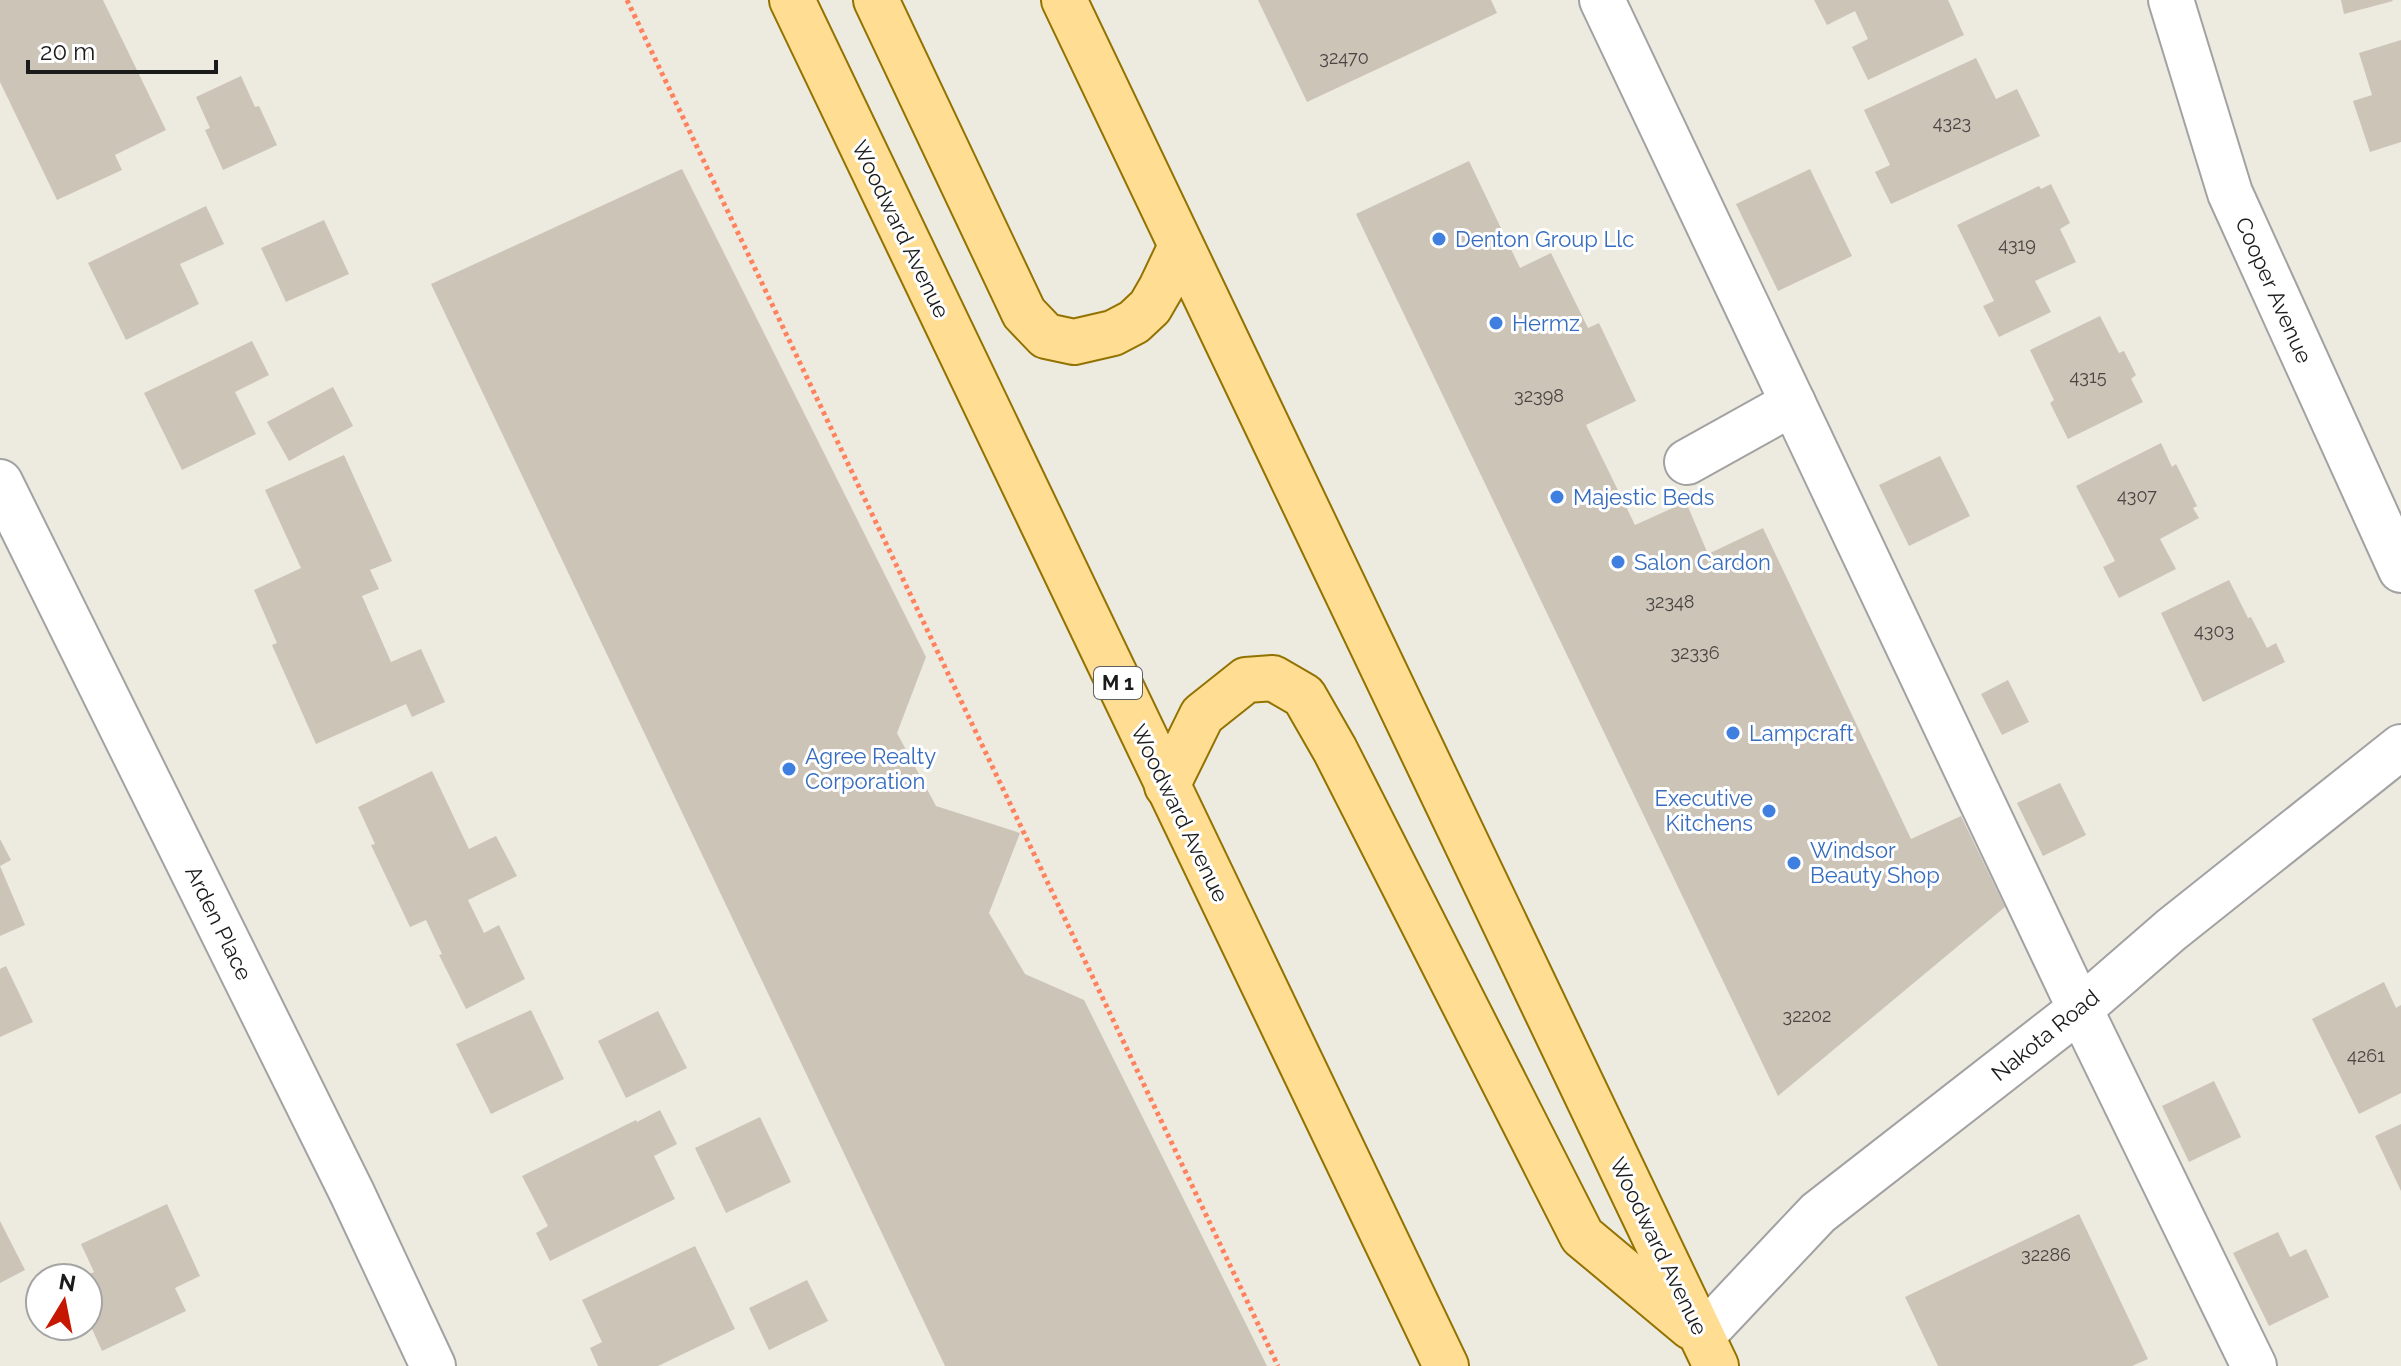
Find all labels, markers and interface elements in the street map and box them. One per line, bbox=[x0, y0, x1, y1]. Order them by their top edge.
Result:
scale bar bbox=[28, 24, 216, 74]
text: 20 m bbox=[40, 37, 95, 66]
house number: 32470 bbox=[1319, 47, 1369, 68]
house number: 4323 bbox=[1933, 112, 1971, 133]
street label: Woodward Avenue bbox=[847, 136, 955, 322]
street label: Cooper Avenue bbox=[2230, 213, 2318, 367]
place label: Denton Group Llc bbox=[1455, 226, 1634, 252]
marker: Denton Group Llc bbox=[1430, 230, 1448, 248]
house number: 4319 bbox=[1998, 234, 2036, 255]
place label: Hermz bbox=[1512, 310, 1580, 336]
marker: Hermz bbox=[1487, 314, 1505, 332]
house number: 4315 bbox=[2070, 366, 2107, 387]
house number: 32398 bbox=[1514, 385, 1564, 406]
place label: Majestic Beds bbox=[1573, 484, 1714, 510]
house number: 4307 bbox=[2117, 485, 2157, 506]
marker: Majestic Beds bbox=[1548, 488, 1566, 506]
place label: Salon Cardon bbox=[1634, 549, 1771, 575]
marker: Salon Cardon bbox=[1609, 553, 1627, 571]
house number: 32348 bbox=[1645, 591, 1695, 612]
house number: 4303 bbox=[2194, 620, 2234, 641]
house number: 32336 bbox=[1670, 642, 1720, 663]
road number: M 1 bbox=[1094, 667, 1142, 699]
street label: Woodward Avenue bbox=[1126, 720, 1234, 906]
place label: Lampcraft bbox=[1749, 720, 1855, 746]
marker: Lampcraft bbox=[1724, 724, 1742, 742]
place label: Agree Realty Corporation bbox=[805, 743, 936, 794]
marker: Agree Realty Corporation bbox=[780, 760, 798, 778]
place label: Executive Kitchens bbox=[1655, 785, 1753, 836]
marker: Executive Kitchens bbox=[1760, 802, 1778, 820]
place label: Windsor Beauty Shop bbox=[1810, 837, 1940, 888]
marker: Windsor Beauty Shop bbox=[1785, 854, 1803, 872]
street label: Arden Place bbox=[180, 862, 258, 984]
street label: Nakota Road bbox=[1986, 984, 2104, 1086]
house number: 32202 bbox=[1783, 1005, 1831, 1026]
house number: 4261 bbox=[2347, 1045, 2385, 1066]
street label: Woodward Avenue bbox=[1605, 1153, 1713, 1339]
house number: 32286 bbox=[2021, 1244, 2071, 1265]
north arrow bbox=[24, 1262, 104, 1342]
text: N bbox=[57, 1268, 78, 1297]

